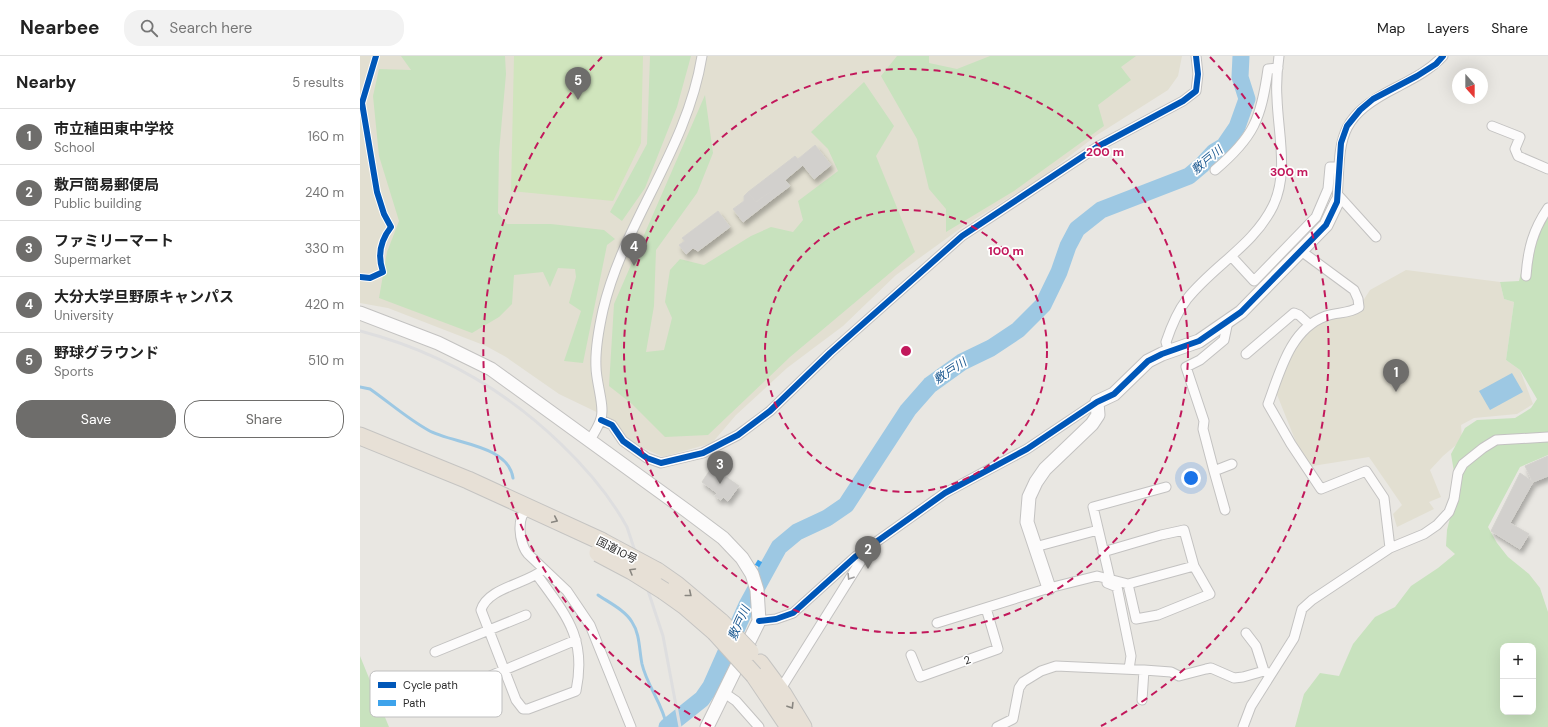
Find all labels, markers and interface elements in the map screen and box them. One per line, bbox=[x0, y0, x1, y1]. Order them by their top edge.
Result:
search box bbox=[124, 10, 404, 46]
text: Nearbee bbox=[20, 15, 100, 40]
icon: search bbox=[138, 17, 160, 39]
text: Search here bbox=[170, 18, 252, 38]
text: Map bbox=[1377, 19, 1405, 37]
text: Layers bbox=[1427, 19, 1469, 37]
text: Share bbox=[1491, 19, 1528, 37]
pin: 5 bbox=[565, 67, 591, 100]
north arrow bbox=[1452, 68, 1488, 104]
text: Nearby bbox=[16, 71, 76, 93]
text: 5 results bbox=[292, 74, 344, 91]
text: 市立稙田東中学校 bbox=[54, 119, 174, 139]
text: 1 bbox=[27, 128, 31, 145]
text: 160 m bbox=[308, 128, 344, 145]
text: School bbox=[54, 139, 95, 156]
water label: 敷戸川 bbox=[1188, 141, 1227, 178]
text: 200 m bbox=[1086, 144, 1124, 160]
text: 300 m bbox=[1270, 164, 1308, 180]
text: 敷戸簡易郵便局 bbox=[54, 175, 159, 195]
text: 2 bbox=[25, 184, 33, 201]
text: 240 m bbox=[305, 184, 344, 201]
text: Public building bbox=[54, 195, 142, 212]
text: ファミリーマート bbox=[54, 231, 174, 251]
pin: 4 bbox=[621, 233, 647, 266]
text: 3 bbox=[25, 240, 33, 257]
text: 330 m bbox=[305, 240, 344, 257]
text: 100 m bbox=[988, 243, 1024, 259]
text: Supermarket bbox=[54, 251, 131, 268]
text: 大分大学旦野原キャンパス bbox=[54, 287, 234, 307]
text: 4 bbox=[25, 296, 33, 313]
text: 420 m bbox=[305, 296, 344, 313]
text: University bbox=[54, 307, 114, 324]
text: 野球グラウンド bbox=[54, 343, 159, 363]
centre of rings bbox=[899, 344, 913, 358]
text: 5 bbox=[25, 352, 33, 369]
text: 510 m bbox=[308, 352, 344, 369]
water label: 敷戸川 bbox=[931, 353, 971, 388]
pin: 1 bbox=[1383, 359, 1409, 392]
text: Sports bbox=[54, 363, 94, 380]
button: Save bbox=[16, 400, 176, 438]
button: Share bbox=[184, 400, 344, 438]
pin: 3 bbox=[707, 451, 733, 484]
your location bbox=[1181, 468, 1201, 488]
one-way arrow bbox=[551, 515, 559, 523]
street label: 国道10号 bbox=[594, 534, 640, 566]
pin: 2 bbox=[855, 536, 881, 569]
one-way arrow bbox=[629, 568, 636, 575]
one-way arrow bbox=[848, 573, 855, 580]
one-way arrow bbox=[684, 589, 691, 596]
water label: 敷戸川 bbox=[724, 601, 754, 643]
map controls bbox=[1500, 643, 1536, 715]
button: + bbox=[1500, 643, 1536, 679]
street label: 2 bbox=[962, 652, 972, 668]
legend bbox=[370, 671, 502, 717]
text: Cycle path bbox=[403, 678, 458, 692]
button: − bbox=[1500, 679, 1536, 715]
text: Path bbox=[403, 696, 426, 710]
one-way arrow bbox=[786, 702, 793, 709]

